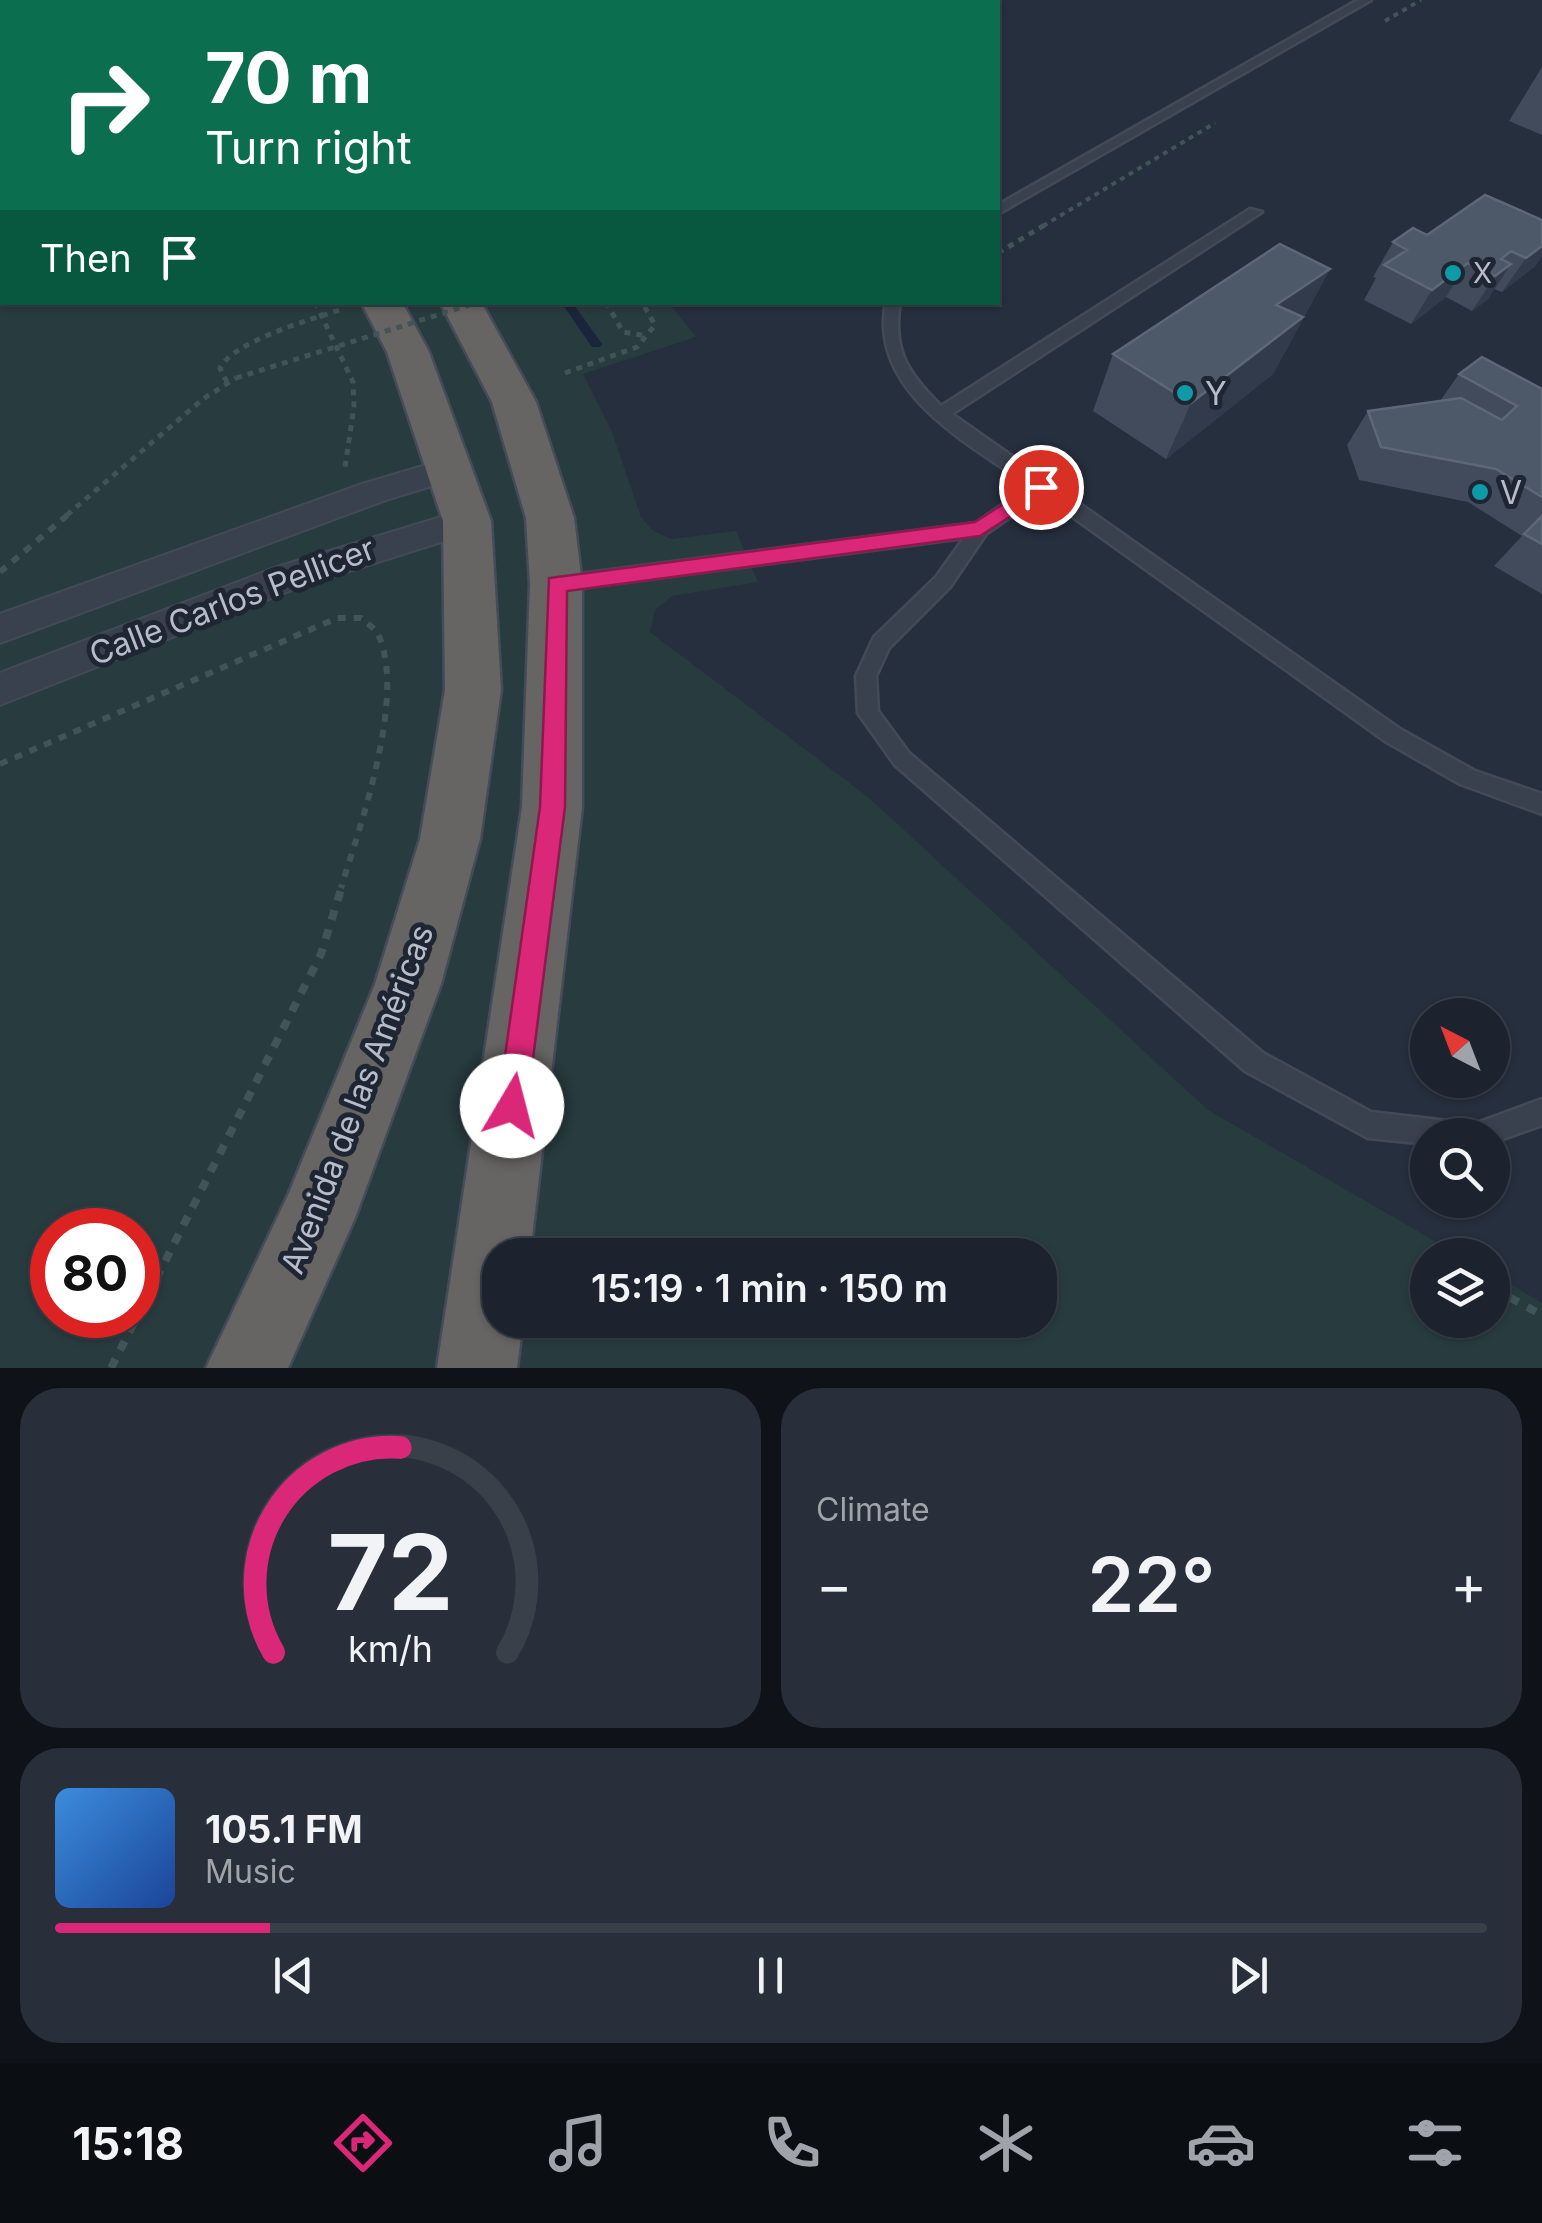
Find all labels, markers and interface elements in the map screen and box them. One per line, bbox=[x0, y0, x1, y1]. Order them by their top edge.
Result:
text: 70 m bbox=[205, 35, 372, 120]
icon: right bbox=[40, 40, 170, 170]
text: Turn right bbox=[205, 120, 412, 175]
icon: arrive bbox=[152, 230, 207, 285]
text: Then bbox=[40, 235, 132, 281]
place label: X bbox=[1473, 256, 1492, 290]
marker: X bbox=[1442, 262, 1464, 284]
place label: Y bbox=[1205, 374, 1227, 413]
marker: Y bbox=[1174, 382, 1196, 404]
pin bbox=[999, 445, 1084, 530]
icon: arrive bbox=[1014, 460, 1069, 515]
place label: V bbox=[1500, 473, 1522, 512]
marker: V bbox=[1469, 481, 1491, 503]
street label: Calle Carlos Pellicer bbox=[84, 529, 380, 673]
street label: Avenida de las Américas bbox=[272, 919, 442, 1279]
north arrow bbox=[1410, 998, 1510, 1098]
map controls bbox=[1410, 998, 1510, 1338]
position arrow bbox=[460, 1054, 564, 1158]
button: search bbox=[1410, 1118, 1510, 1218]
speed limit sign: 80 bbox=[30, 1208, 160, 1338]
button: layers bbox=[1410, 1238, 1510, 1338]
text: 15:19 · 1 min · 150 m bbox=[591, 1265, 948, 1311]
text: Climate bbox=[816, 1490, 930, 1529]
text: 72 bbox=[328, 1509, 454, 1635]
text: 22° bbox=[1088, 1539, 1215, 1630]
text: − bbox=[816, 1552, 852, 1618]
text: + bbox=[1451, 1552, 1487, 1618]
text: km/h bbox=[348, 1627, 433, 1671]
text: 105.1 FM bbox=[205, 1806, 363, 1852]
text: Music bbox=[205, 1852, 296, 1891]
icon: previous bbox=[266, 1948, 321, 2003]
icon: pause bbox=[743, 1948, 798, 2003]
icon: next bbox=[1221, 1948, 1276, 2003]
icon: directions bbox=[328, 2108, 398, 2178]
icon: music bbox=[543, 2108, 613, 2178]
icon: phone bbox=[757, 2108, 827, 2178]
icon: climate bbox=[971, 2108, 1041, 2178]
icon: car bbox=[1186, 2108, 1256, 2178]
icon: filters bbox=[1400, 2108, 1470, 2178]
text: 15:18 bbox=[72, 2116, 184, 2171]

